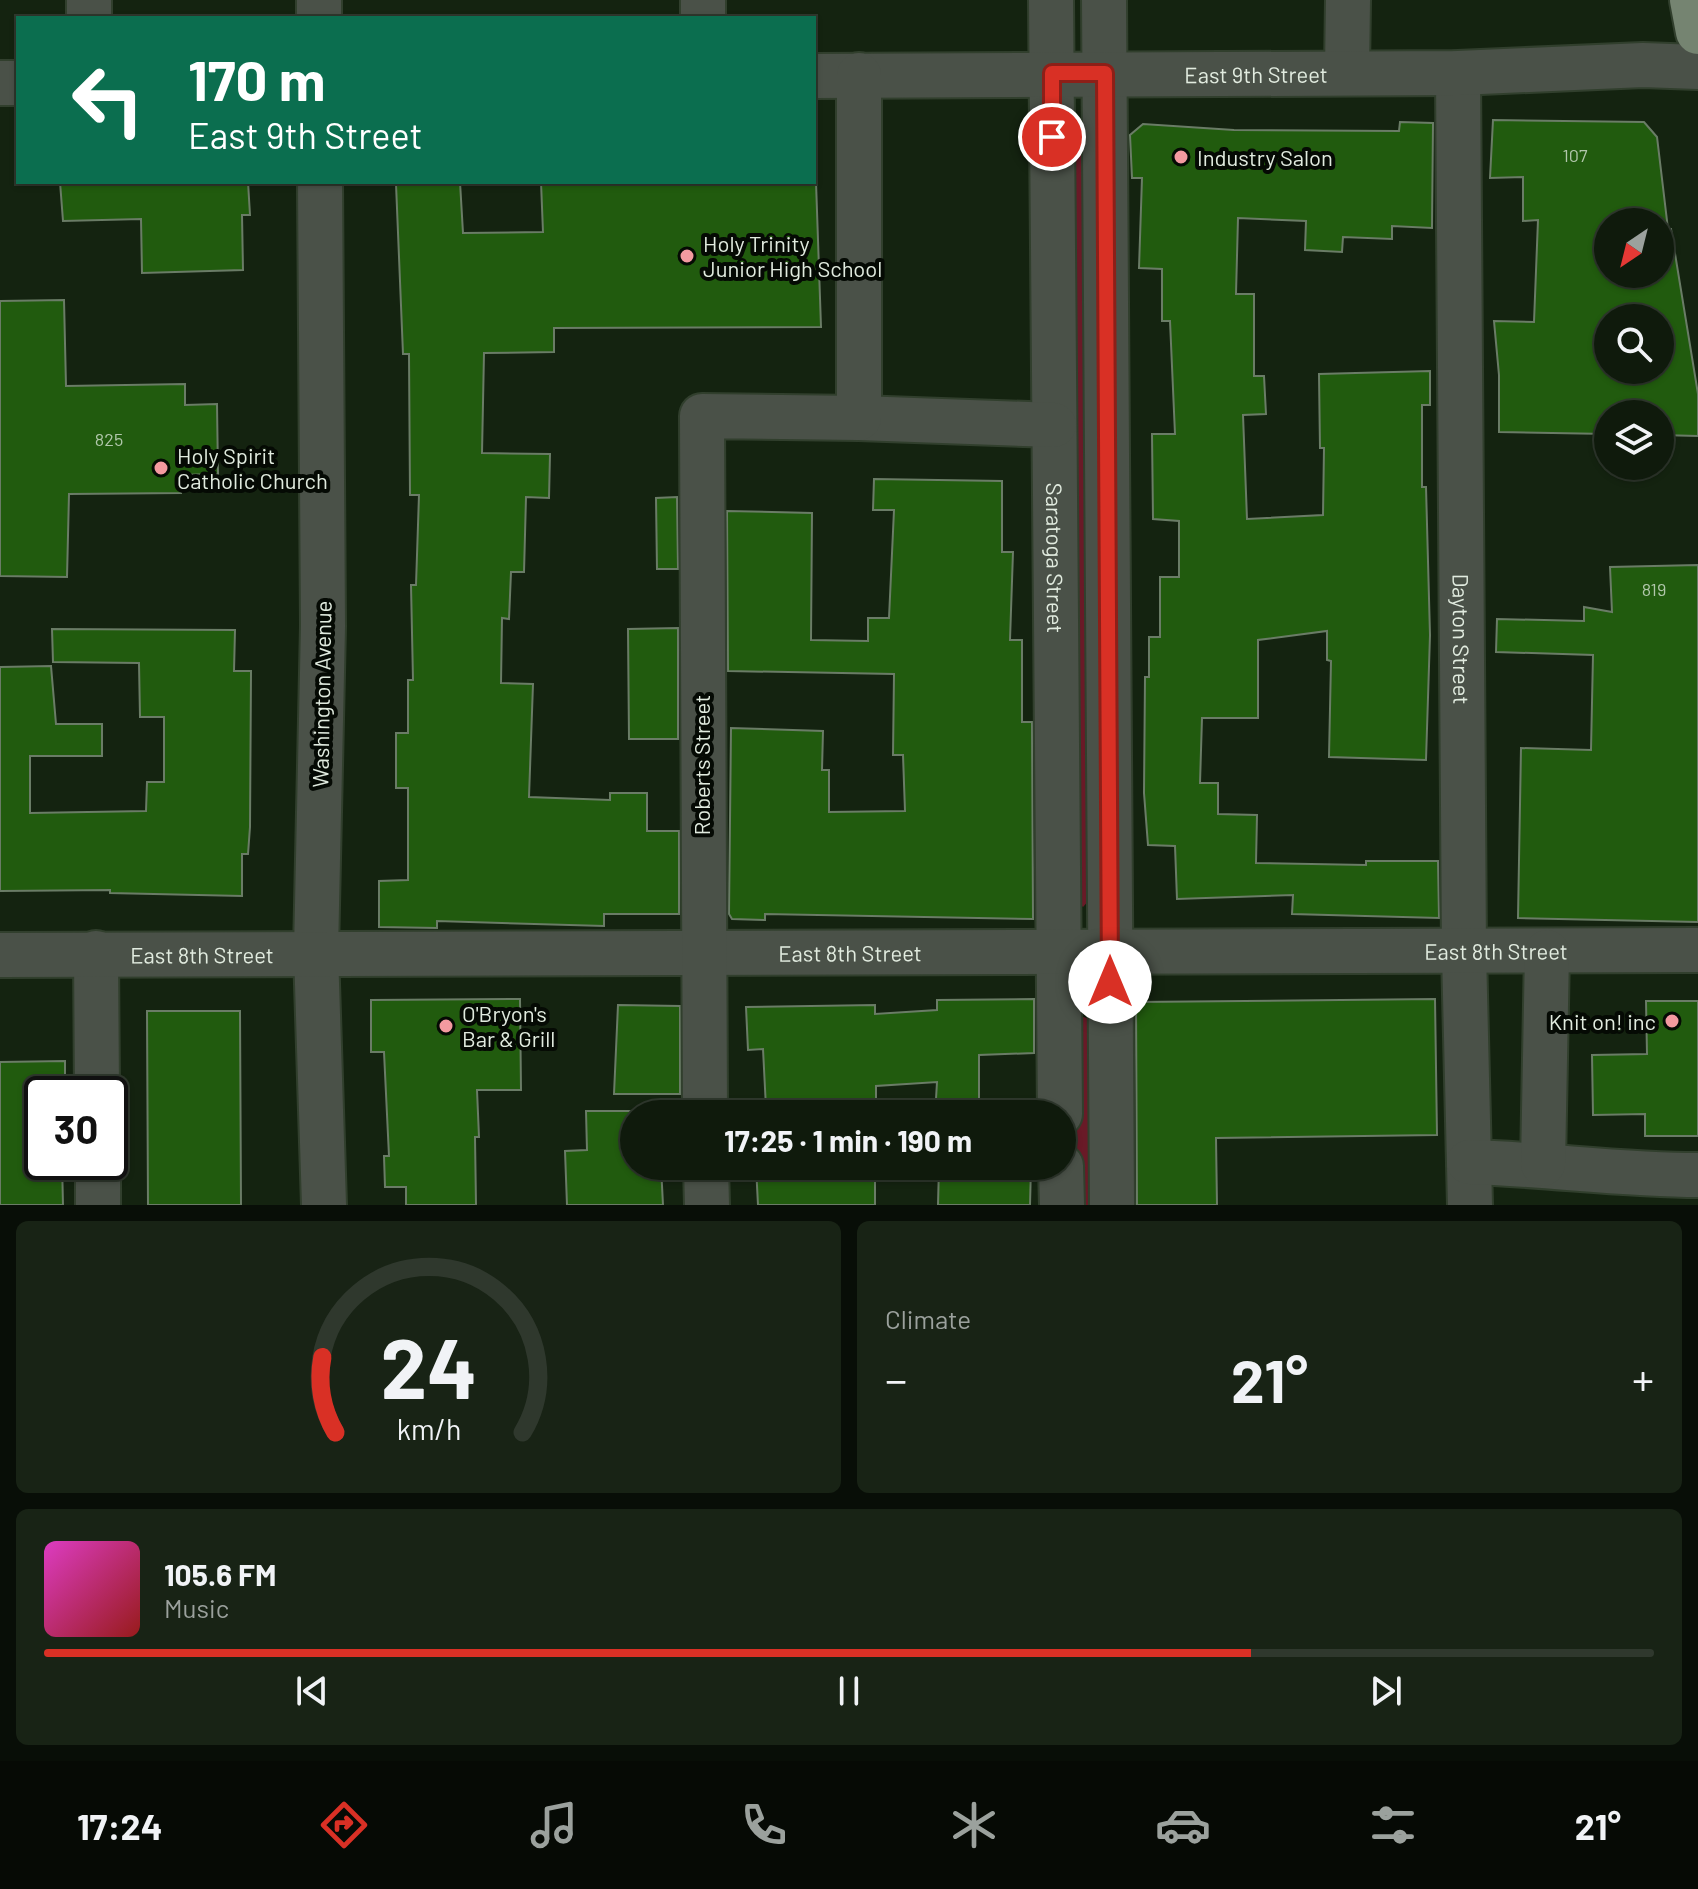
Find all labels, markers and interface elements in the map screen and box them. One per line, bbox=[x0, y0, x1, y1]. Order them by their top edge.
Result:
text: 170 m bbox=[188, 45, 325, 112]
icon: left bbox=[56, 48, 160, 152]
street label: East 9th Street bbox=[1184, 61, 1328, 87]
pin bbox=[1018, 103, 1086, 171]
text: East 9th Street bbox=[188, 113, 423, 156]
icon: arrive bbox=[1030, 115, 1074, 159]
place label: Industry Salon bbox=[1197, 144, 1333, 170]
house number: 107 bbox=[1563, 144, 1588, 166]
marker: Industry Salon bbox=[1172, 148, 1190, 166]
north arrow bbox=[1594, 208, 1674, 288]
map controls bbox=[1594, 208, 1674, 480]
place label: Holy Trinity Junior High School bbox=[703, 230, 882, 281]
marker: Holy Trinity Junior High School bbox=[678, 247, 696, 265]
button: search bbox=[1594, 304, 1674, 384]
button: layers bbox=[1594, 400, 1674, 480]
house number: 825 bbox=[95, 428, 123, 450]
place label: Holy Spirit Catholic Church bbox=[177, 442, 328, 493]
marker: Holy Spirit Catholic Church bbox=[152, 459, 170, 477]
street label: Saratoga Street bbox=[1042, 483, 1069, 633]
street label: Dayton Street bbox=[1448, 573, 1475, 704]
house number: 819 bbox=[1642, 578, 1666, 600]
street label: Washington Avenue bbox=[306, 600, 336, 788]
street label: Roberts Street bbox=[688, 695, 714, 835]
street label: East 8th Street bbox=[1424, 937, 1568, 964]
street label: East 8th Street bbox=[778, 939, 922, 966]
position arrow bbox=[1068, 940, 1152, 1024]
street label: East 8th Street bbox=[130, 941, 274, 968]
place label: O'Bryon's Bar & Grill bbox=[462, 1000, 555, 1051]
place label: Knit on! inc bbox=[1549, 1008, 1656, 1034]
marker: Knit on! inc bbox=[1663, 1012, 1681, 1030]
marker: O'Bryon's Bar & Grill bbox=[437, 1017, 455, 1035]
speed limit sign: 30 bbox=[24, 1076, 128, 1180]
text: 17:25 · 1 min · 190 m bbox=[724, 1122, 972, 1158]
text: Climate bbox=[885, 1303, 971, 1334]
text: 24 bbox=[380, 1316, 477, 1416]
text: 21° bbox=[1231, 1343, 1308, 1415]
text: − bbox=[885, 1352, 907, 1405]
text: + bbox=[1632, 1352, 1654, 1405]
text: km/h bbox=[396, 1411, 461, 1446]
text: 105.6 FM bbox=[164, 1556, 276, 1592]
text: Music bbox=[164, 1592, 229, 1623]
icon: previous bbox=[290, 1669, 334, 1713]
icon: pause bbox=[827, 1669, 871, 1713]
icon: next bbox=[1364, 1669, 1408, 1713]
icon: directions bbox=[316, 1797, 372, 1853]
icon: music bbox=[526, 1797, 582, 1853]
icon: phone bbox=[736, 1797, 792, 1853]
icon: climate bbox=[946, 1797, 1002, 1853]
icon: car bbox=[1155, 1797, 1211, 1853]
icon: filters bbox=[1365, 1797, 1421, 1853]
text: 17:24 bbox=[77, 1804, 163, 1847]
text: 21° bbox=[1575, 1804, 1621, 1847]

